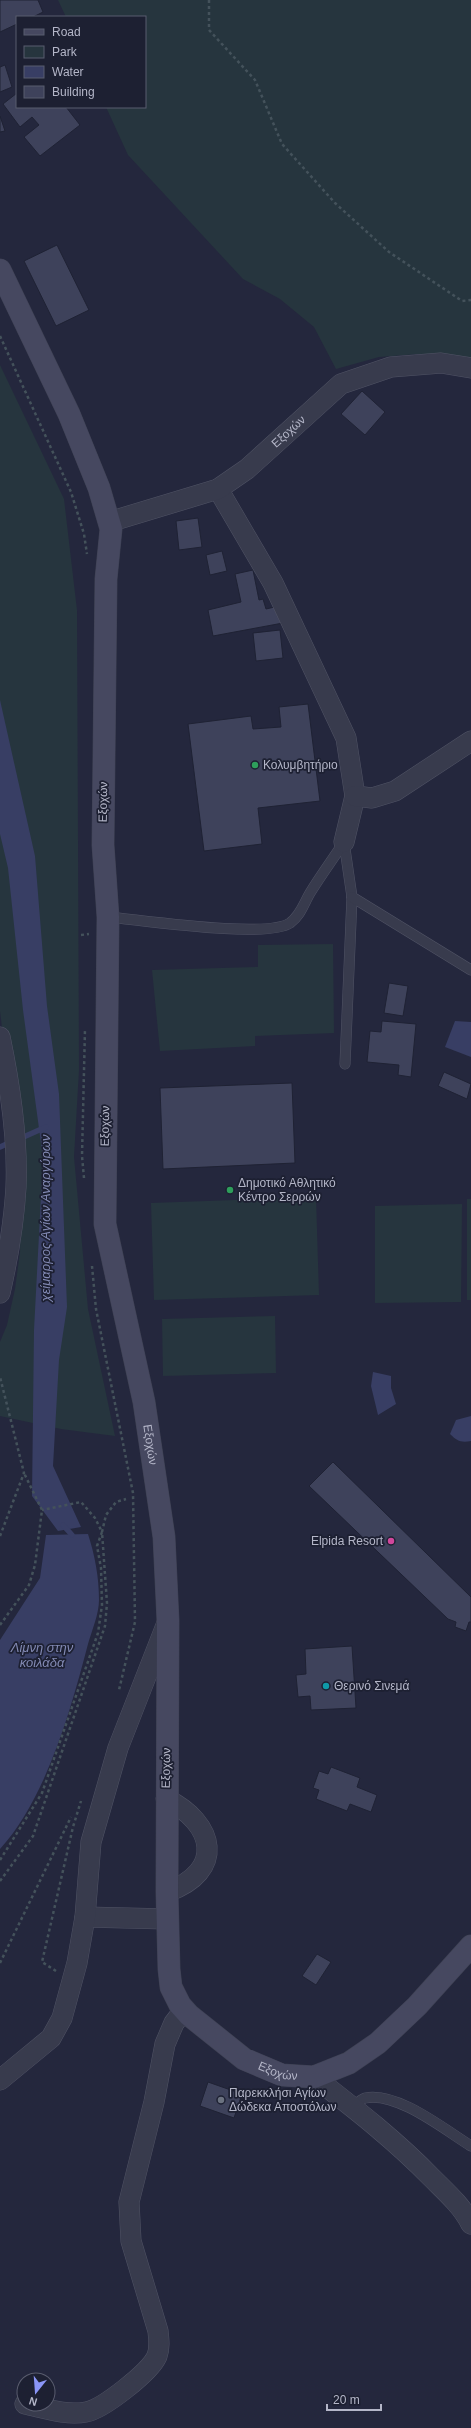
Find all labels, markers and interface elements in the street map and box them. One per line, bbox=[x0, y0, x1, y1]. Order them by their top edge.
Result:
legend bbox=[16, 16, 146, 108]
text: Road bbox=[52, 25, 81, 39]
text: Park bbox=[52, 45, 78, 59]
text: Water bbox=[52, 65, 84, 79]
text: Building bbox=[52, 85, 95, 99]
street label: Εξοχών bbox=[269, 413, 308, 450]
place label: Κολυμβητήριο bbox=[263, 758, 338, 772]
marker: Κολυμβητήριο bbox=[250, 760, 260, 770]
street label: Εξοχών bbox=[96, 781, 110, 823]
street label: Εξοχών bbox=[98, 1105, 112, 1147]
water label: χείμαρρος Αγίων Αναργύρων bbox=[38, 1134, 53, 1302]
place label: Δημοτικό Αθλητικό Κέντρο Σερρών bbox=[238, 1176, 336, 1204]
marker: Δημοτικό Αθλητικό Κέντρο Σερρών bbox=[225, 1185, 235, 1195]
street label: Εξοχών bbox=[140, 1423, 160, 1466]
place label: Elpida Resort bbox=[311, 1534, 384, 1548]
marker: Elpida Resort bbox=[386, 1536, 396, 1546]
water label: Λίμνη στην κοιλάδα bbox=[10, 1640, 74, 1670]
place label: Θερινό Σινεμά bbox=[334, 1679, 410, 1693]
marker: Θερινό Σινεμά bbox=[321, 1681, 331, 1691]
street label: Εξοχών bbox=[159, 1747, 173, 1789]
street label: Εξοχών bbox=[256, 2059, 298, 2083]
place label: Παρεκκλήσι Αγίων Δώδεκα Αποστόλων bbox=[229, 2086, 336, 2114]
marker: Παρεκκλήσι Αγίων Δώδεκα Αποστόλων bbox=[216, 2095, 226, 2105]
north arrow bbox=[16, 2372, 56, 2412]
scale bar bbox=[327, 2386, 381, 2412]
text: 20 m bbox=[333, 2393, 360, 2407]
text: N bbox=[27, 2395, 39, 2408]

